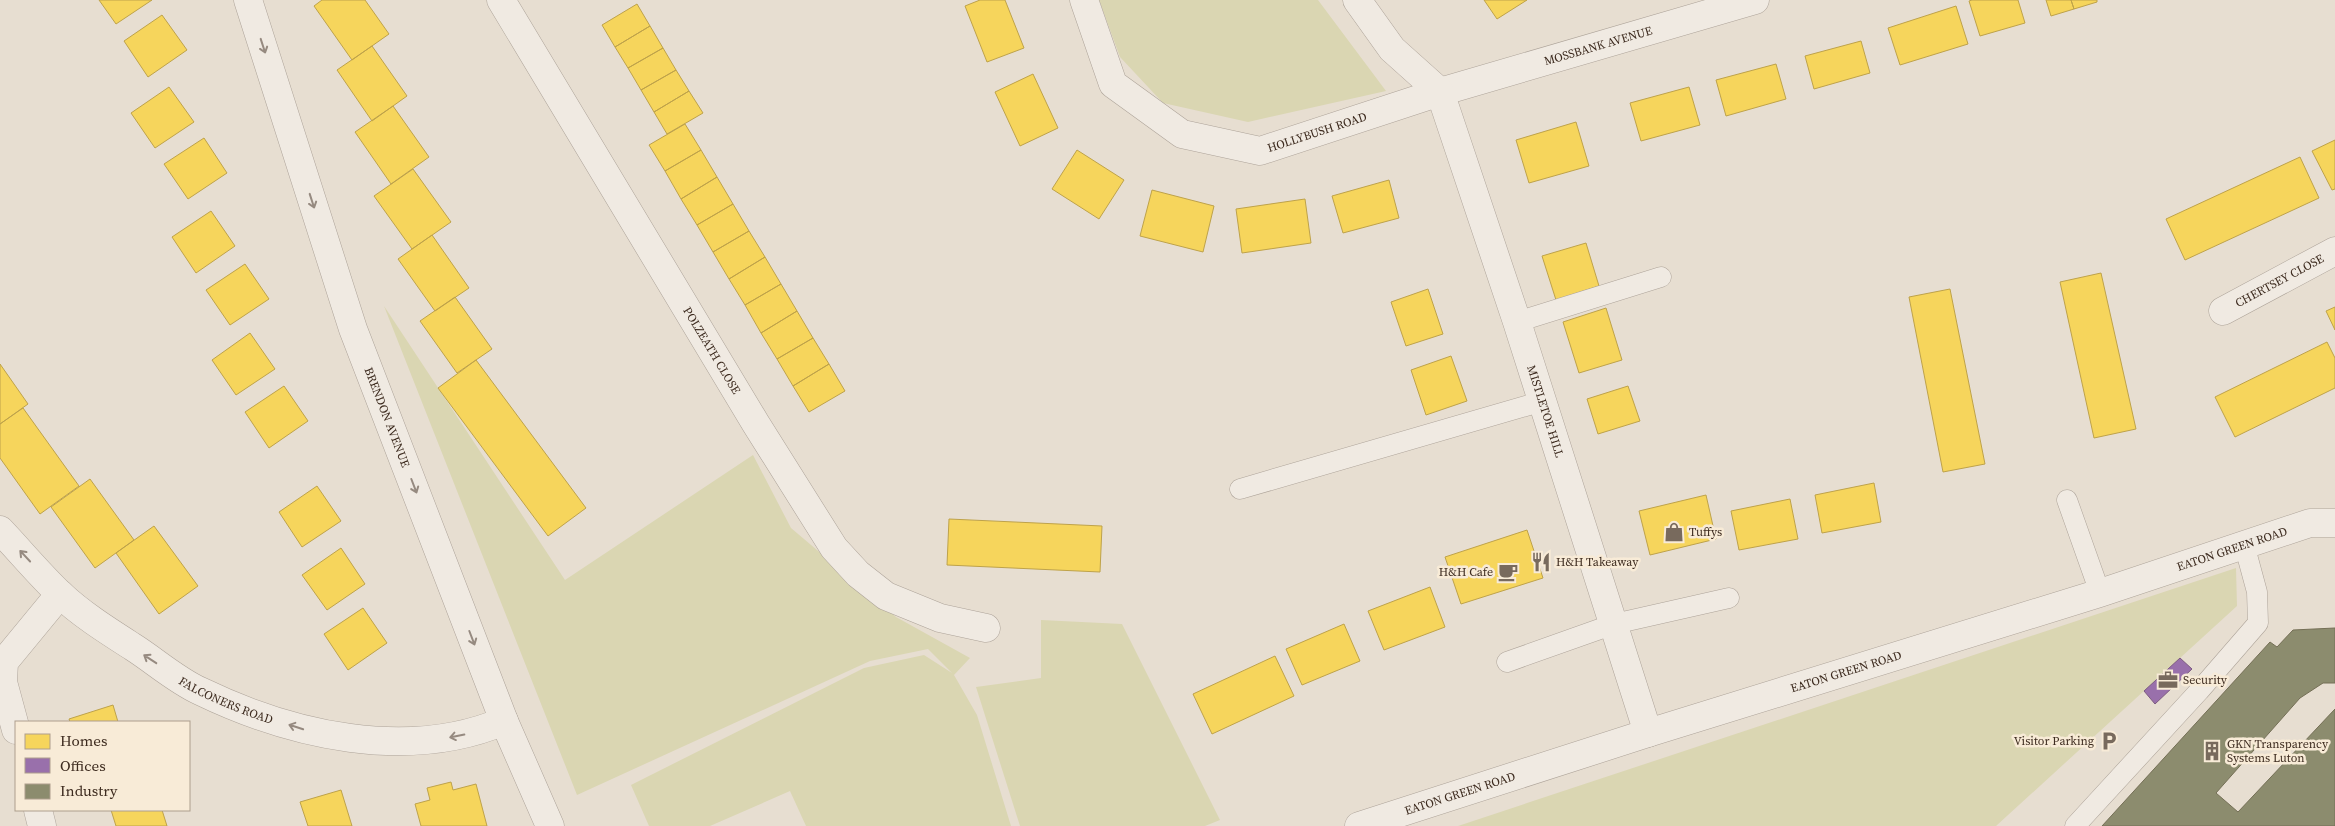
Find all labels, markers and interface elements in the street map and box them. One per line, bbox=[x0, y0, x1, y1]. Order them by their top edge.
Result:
street label: MOSSBANK AVENUE bbox=[1542, 22, 1654, 69]
one-way arrow bbox=[259, 38, 268, 54]
street label: HOLLYBUSH ROAD bbox=[1265, 109, 1369, 156]
one-way arrow bbox=[308, 193, 318, 209]
street label: CHERTSEY CLOSE bbox=[2232, 250, 2327, 311]
street label: POLZEATH CLOSE bbox=[679, 304, 744, 397]
street label: MISTLETOE HILL bbox=[1523, 363, 1568, 460]
street label: BRENDON AVENUE bbox=[361, 365, 414, 470]
one-way arrow bbox=[410, 478, 419, 493]
shop icon: Tuffys bbox=[1663, 521, 1685, 543]
street label: EATON GREEN ROAD bbox=[2175, 523, 2289, 575]
place label: Tuffys bbox=[1689, 524, 1722, 540]
one-way arrow bbox=[19, 550, 31, 563]
restaurant icon: H&H Takeaway bbox=[1530, 551, 1552, 573]
place label: H&H Takeaway bbox=[1556, 554, 1639, 570]
cafe icon: H&H Cafe bbox=[1497, 561, 1519, 583]
place label: H&H Cafe bbox=[1439, 564, 1493, 580]
one-way arrow bbox=[468, 630, 477, 645]
street label: EATON GREEN ROAD bbox=[1789, 647, 1904, 696]
one-way arrow bbox=[144, 653, 158, 663]
office icon: Security bbox=[2157, 669, 2179, 691]
place label: Security bbox=[2183, 672, 2228, 688]
street label: FALCONERS ROAD bbox=[176, 673, 275, 728]
legend bbox=[15, 721, 190, 811]
one-way arrow bbox=[289, 722, 305, 731]
text: Homes bbox=[60, 730, 107, 751]
parking icon: Visitor Parking bbox=[2098, 730, 2120, 752]
one-way arrow bbox=[450, 732, 466, 741]
place label: Visitor Parking bbox=[2014, 733, 2094, 749]
place label: GKN Transparency Systems Luton bbox=[2227, 736, 2329, 766]
building icon: GKN Transparency Systems Luton bbox=[2201, 740, 2223, 762]
text: Offices bbox=[60, 755, 106, 776]
street label: EATON GREEN ROAD bbox=[1402, 768, 1517, 819]
text: Industry bbox=[60, 780, 118, 801]

